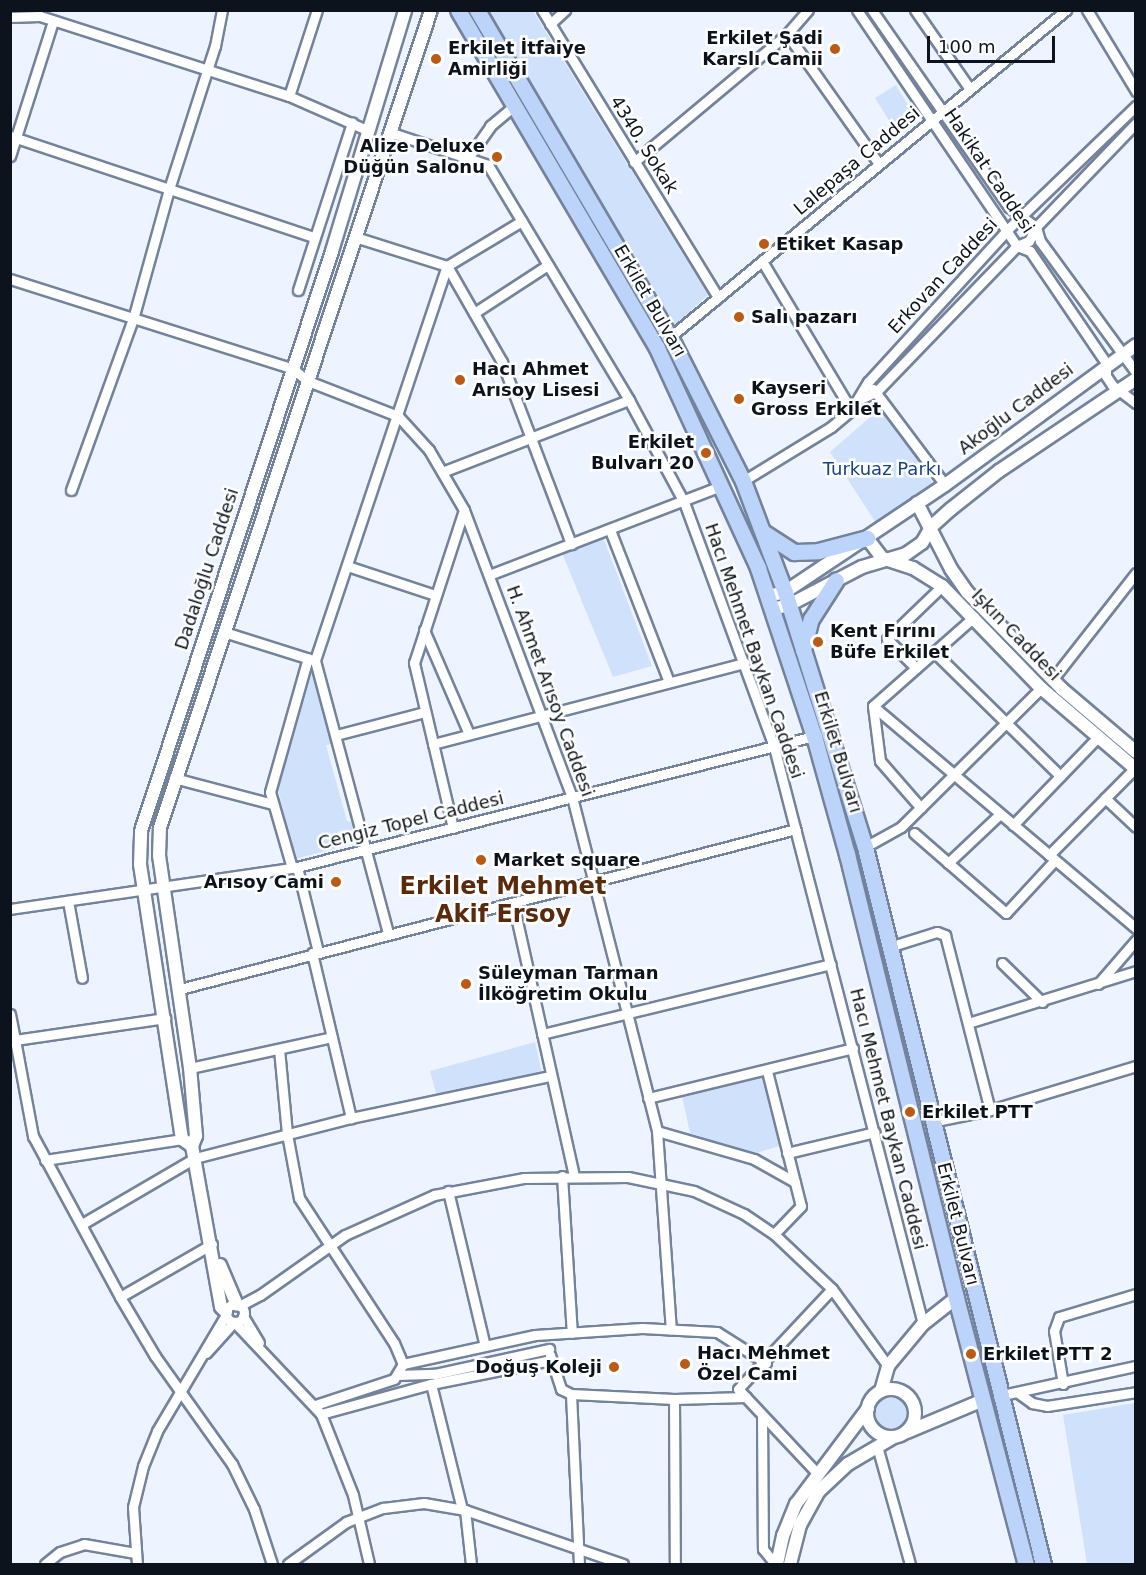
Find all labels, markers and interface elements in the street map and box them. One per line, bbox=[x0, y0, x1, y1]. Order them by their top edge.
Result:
scale bar bbox=[930, 24, 1058, 62]
place label: Erkilet Şadi Karslı Camii bbox=[702, 28, 823, 70]
text: 100 m bbox=[938, 36, 996, 57]
place label: Erkilet İtfaiye Amirliği bbox=[448, 38, 586, 80]
marker: Erkilet Şadi Karslı Camii bbox=[828, 42, 842, 56]
marker: Erkilet İtfaiye Amirliği bbox=[429, 52, 443, 66]
street label: 4340. Sokak bbox=[605, 92, 683, 198]
street label: Lalepaşa Caddesi bbox=[790, 102, 924, 220]
street label: Hakikat Caddesi bbox=[939, 105, 1039, 237]
place label: Alize Deluxe Düğün Salonu bbox=[343, 136, 485, 178]
marker: Alize Deluxe Düğün Salonu bbox=[490, 150, 504, 164]
street label: Erkovan Caddesi bbox=[884, 214, 1002, 338]
place label: Etiket Kasap bbox=[776, 233, 903, 255]
marker: Etiket Kasap bbox=[757, 237, 771, 251]
street label: Erkilet Bulvarı bbox=[609, 241, 691, 361]
place label: Salı pazarı bbox=[751, 306, 857, 328]
marker: Salı pazarı bbox=[732, 310, 746, 324]
place label: Hacı Ahmet Arısoy Lisesi bbox=[472, 359, 600, 401]
street label: Akoğlu Caddesi bbox=[954, 359, 1078, 459]
marker: Hacı Ahmet Arısoy Lisesi bbox=[453, 373, 467, 387]
place label: Kayseri Gross Erkilet bbox=[751, 378, 881, 420]
marker: Kayseri Gross Erkilet bbox=[732, 392, 746, 406]
place label: Erkilet Bulvarı 20 bbox=[591, 432, 694, 474]
marker: Erkilet Bulvarı 20 bbox=[699, 446, 713, 460]
park label: Turkuaz Parkı bbox=[823, 458, 941, 480]
street label: Dadaloğlu Caddesi bbox=[171, 485, 243, 653]
street label: Hacı Mehmet Baykan Caddesi bbox=[700, 520, 808, 782]
street label: H. Ahmet Arısoy Caddesi bbox=[502, 582, 598, 800]
street label: Işkın Caddesi bbox=[967, 585, 1065, 685]
place label: Kent Fırını Büfe Erkilet bbox=[830, 621, 949, 664]
marker: Kent Fırını Büfe Erkilet bbox=[811, 635, 825, 649]
street label: Erkilet Bulvarı bbox=[809, 689, 867, 815]
street label: Cengiz Topel Caddesi bbox=[316, 787, 506, 855]
place label: Market square bbox=[493, 849, 640, 871]
marker: Market square bbox=[474, 853, 488, 867]
place label: Arısoy Cami bbox=[204, 871, 324, 893]
district label: Erkilet Mehmet Akif Ersoy bbox=[400, 873, 606, 929]
marker: Arısoy Cami bbox=[329, 875, 343, 889]
place label: Süleyman Tarman İlköğretim Okulu bbox=[478, 963, 659, 1006]
marker: Süleyman Tarman İlköğretim Okulu bbox=[459, 977, 473, 991]
street label: Hacı Mehmet Baykan Caddesi bbox=[845, 986, 931, 1252]
place label: Erkilet PTT bbox=[922, 1101, 1033, 1123]
marker: Erkilet PTT bbox=[903, 1105, 917, 1119]
street label: Erkilet Bulvarı bbox=[932, 1160, 984, 1288]
place label: Hacı Mehmet Özel Cami bbox=[697, 1343, 830, 1386]
place label: Erkilet PTT 2 bbox=[983, 1343, 1113, 1365]
marker: Erkilet PTT 2 bbox=[964, 1347, 978, 1361]
place label: Doğuş Koleji bbox=[475, 1356, 602, 1378]
marker: Hacı Mehmet Özel Cami bbox=[678, 1357, 692, 1371]
marker: Doğuş Koleji bbox=[607, 1360, 621, 1374]

